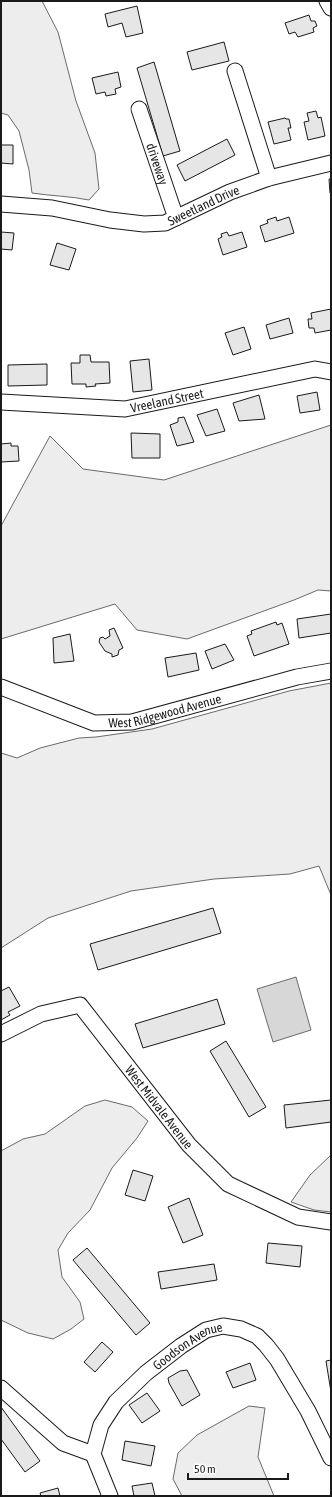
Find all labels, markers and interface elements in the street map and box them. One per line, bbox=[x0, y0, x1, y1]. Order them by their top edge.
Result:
street label: driveway bbox=[144, 141, 172, 187]
street label: Sweetland Drive bbox=[165, 182, 241, 228]
street label: Vreeland Street bbox=[129, 385, 205, 415]
street label: West Ridgewood Avenue bbox=[108, 690, 223, 730]
street label: West Midvale Avenue bbox=[122, 1062, 196, 1152]
street label: Goodson Avenue bbox=[150, 1319, 224, 1373]
scale bar bbox=[188, 1455, 288, 1481]
text: 50 m bbox=[194, 1462, 216, 1476]

